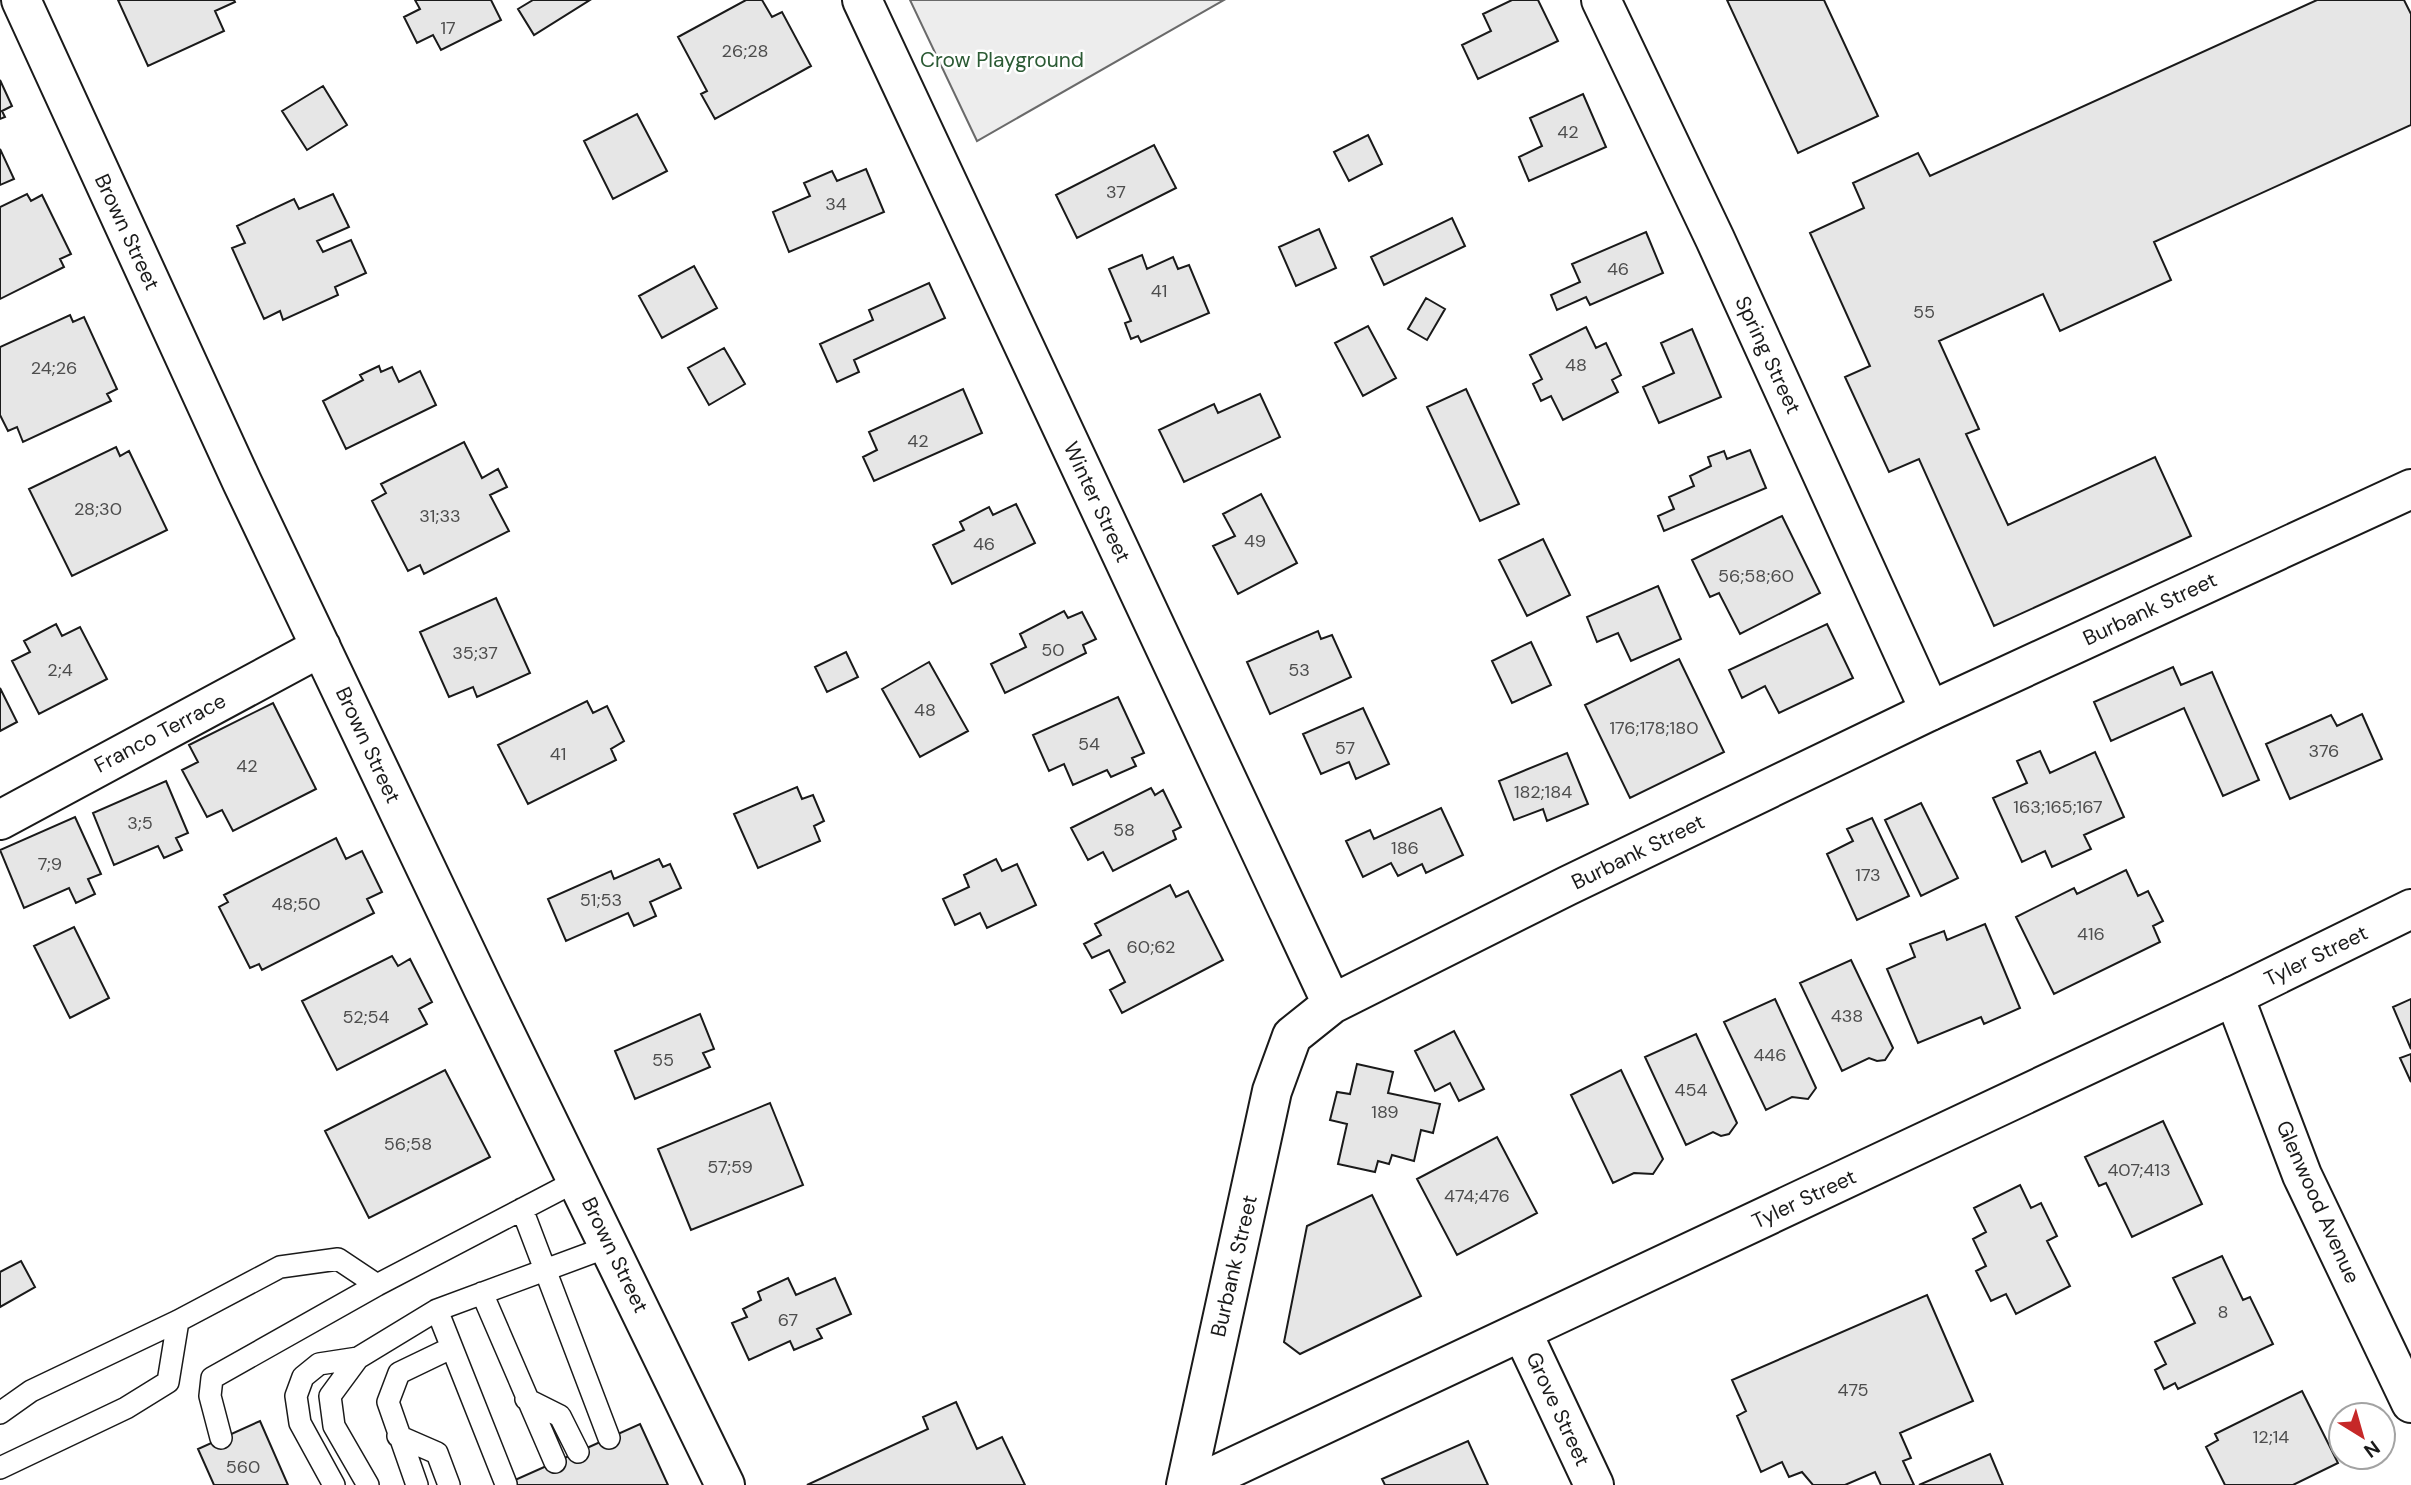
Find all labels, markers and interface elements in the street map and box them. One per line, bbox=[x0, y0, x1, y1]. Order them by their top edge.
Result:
house number: 17 bbox=[440, 16, 456, 40]
house number: 26;28 bbox=[722, 39, 768, 63]
park label: Crow Playground bbox=[920, 46, 1084, 74]
house number: 42 bbox=[1557, 120, 1579, 144]
street label: Brown Street bbox=[88, 169, 166, 295]
house number: 37 bbox=[1106, 180, 1126, 204]
house number: 34 bbox=[825, 192, 847, 216]
house number: 46 bbox=[1607, 257, 1629, 281]
house number: 41 bbox=[1151, 279, 1167, 303]
street label: Spring Street bbox=[1728, 292, 1808, 418]
house number: 55 bbox=[1913, 300, 1935, 324]
house number: 48 bbox=[1565, 353, 1587, 377]
house number: 24;26 bbox=[31, 356, 77, 380]
house number: 42 bbox=[907, 429, 929, 453]
street label: Winter Street bbox=[1057, 437, 1137, 567]
house number: 28;30 bbox=[74, 497, 122, 521]
house number: 31;33 bbox=[419, 504, 461, 528]
house number: 49 bbox=[1244, 529, 1266, 553]
house number: 46 bbox=[973, 532, 995, 556]
house number: 56;58;60 bbox=[1718, 564, 1794, 588]
street label: Burbank Street bbox=[2078, 566, 2222, 652]
house number: 50 bbox=[1041, 638, 1065, 662]
house number: 35;37 bbox=[452, 641, 498, 665]
house number: 2;4 bbox=[47, 658, 73, 682]
house number: 53 bbox=[1288, 658, 1310, 682]
street label: Brown Street bbox=[329, 682, 407, 808]
street label: Franco Terrace bbox=[89, 687, 231, 779]
house number: 48 bbox=[914, 698, 936, 722]
house number: 176;178;180 bbox=[1610, 716, 1698, 740]
house number: 54 bbox=[1078, 732, 1100, 756]
house number: 57 bbox=[1335, 736, 1355, 760]
house number: 376 bbox=[2309, 739, 2339, 763]
house number: 41 bbox=[550, 742, 566, 766]
house number: 42 bbox=[236, 754, 258, 778]
house number: 182;184 bbox=[1514, 780, 1572, 804]
house number: 163;165;167 bbox=[2013, 795, 2103, 819]
street label: Burbank Street bbox=[1567, 808, 1709, 896]
house number: 3;5 bbox=[127, 811, 153, 835]
house number: 58 bbox=[1113, 818, 1135, 842]
house number: 186 bbox=[1391, 836, 1419, 860]
house number: 7;9 bbox=[38, 852, 62, 876]
house number: 173 bbox=[1855, 863, 1881, 887]
house number: 51;53 bbox=[580, 888, 622, 912]
house number: 48;50 bbox=[271, 892, 321, 916]
street label: Tyler Street bbox=[2260, 919, 2372, 993]
house number: 416 bbox=[2077, 922, 2105, 946]
house number: 60;62 bbox=[1127, 935, 1175, 959]
house number: 438 bbox=[1831, 1004, 1863, 1028]
house number: 52;54 bbox=[342, 1005, 390, 1029]
house number: 446 bbox=[1753, 1043, 1787, 1067]
house number: 55 bbox=[652, 1048, 674, 1072]
house number: 454 bbox=[1675, 1078, 1707, 1102]
house number: 189 bbox=[1371, 1100, 1399, 1124]
street label: Glenwood Avenue bbox=[2270, 1116, 2366, 1288]
house number: 56;58 bbox=[384, 1132, 432, 1156]
house number: 57;59 bbox=[707, 1155, 753, 1179]
house number: 407;413 bbox=[2107, 1158, 2171, 1182]
street label: Tyler Street bbox=[1747, 1163, 1861, 1235]
house number: 474;476 bbox=[1444, 1184, 1510, 1208]
street label: Burbank Street bbox=[1204, 1192, 1264, 1340]
street label: Brown Street bbox=[575, 1193, 655, 1317]
house number: 8 bbox=[2218, 1300, 2228, 1324]
house number: 67 bbox=[778, 1308, 798, 1332]
street label: Grove Street bbox=[1519, 1347, 1597, 1471]
house number: 475 bbox=[1838, 1378, 1869, 1402]
north arrow bbox=[2327, 1401, 2397, 1471]
house number: 12;14 bbox=[2253, 1425, 2289, 1449]
text: N bbox=[2359, 1435, 2385, 1463]
house number: 560 bbox=[226, 1455, 260, 1479]

